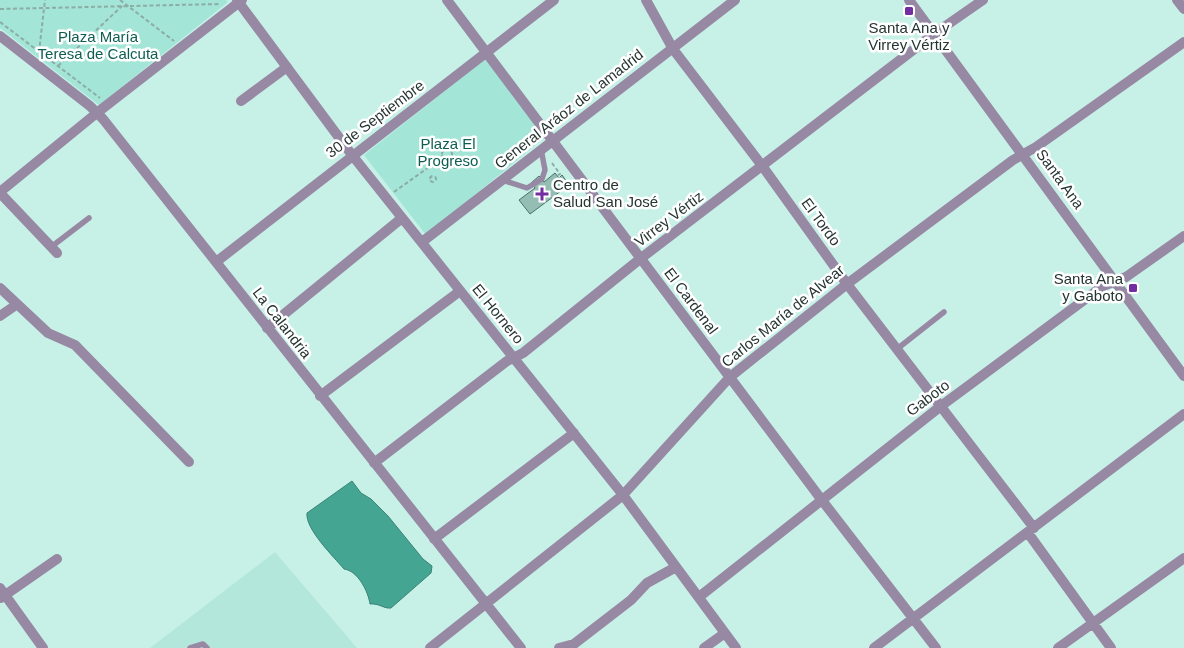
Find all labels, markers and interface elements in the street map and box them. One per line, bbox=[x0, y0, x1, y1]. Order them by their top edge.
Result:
marker: Santa Ana y Virrey Vértiz bbox=[903, 5, 915, 17]
place label: Santa Ana y Virrey Vértiz bbox=[868, 19, 950, 53]
park label: Plaza María Teresa de Calcuta bbox=[38, 28, 159, 62]
street label: General Aráoz de Lamadrid bbox=[491, 45, 646, 172]
street label: 30 de Septiembre bbox=[322, 76, 427, 161]
park label: Plaza El Progreso bbox=[418, 135, 478, 169]
street label: Santa Ana bbox=[1033, 146, 1088, 212]
place label: Centro de Salud San José bbox=[553, 176, 658, 210]
marker: Centro de Salud San José bbox=[535, 187, 549, 201]
street label: Virrey Vértiz bbox=[631, 187, 706, 250]
street label: El Tordo bbox=[798, 195, 844, 249]
street label: Carlos María de Alvear bbox=[718, 261, 847, 370]
street label: El Cardenal bbox=[661, 264, 722, 337]
place label: Santa Ana y Gaboto bbox=[1054, 270, 1124, 304]
street label: El Hornero bbox=[469, 280, 528, 347]
marker: Santa Ana y Gaboto bbox=[1127, 282, 1139, 294]
street label: La Calandria bbox=[250, 284, 316, 362]
street label: Gaboto bbox=[903, 376, 952, 419]

